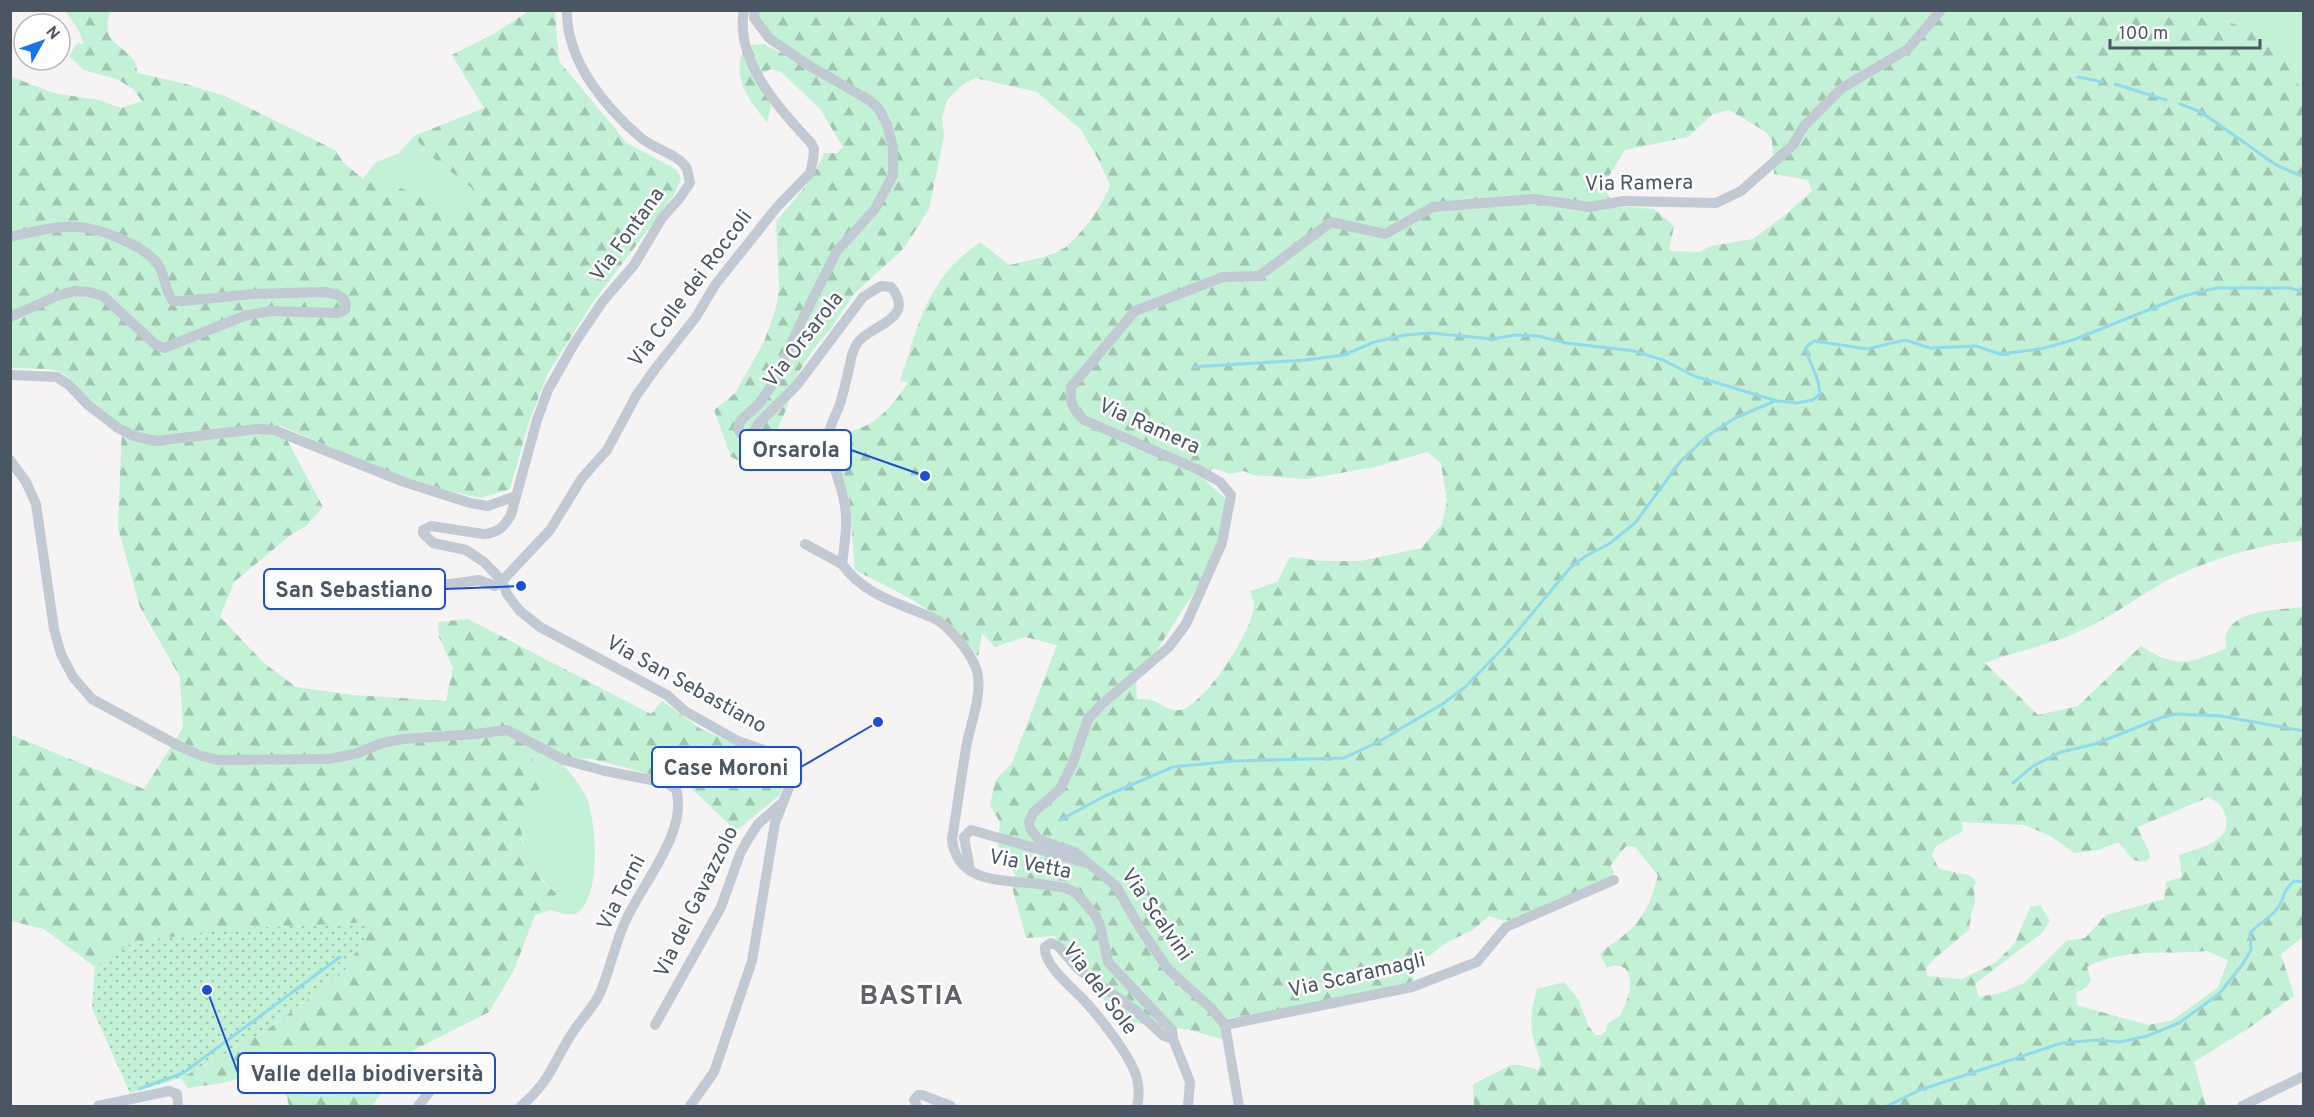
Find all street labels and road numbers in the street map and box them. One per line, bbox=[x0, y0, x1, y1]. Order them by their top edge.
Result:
street label: Via Ramera bbox=[1585, 170, 1693, 198]
street label: Via Fontana bbox=[585, 182, 671, 288]
street label: Via Colle dei Roccoli bbox=[623, 205, 759, 373]
street label: Via Orsarola bbox=[758, 286, 850, 394]
street label: Via Ramera bbox=[1094, 393, 1204, 461]
street label: Via San Sebastiano bbox=[601, 630, 771, 740]
street label: Via del Gavazzolo bbox=[649, 822, 745, 982]
street label: Via Vetta bbox=[987, 844, 1073, 886]
street label: Via Torni bbox=[592, 851, 652, 935]
street label: Via Scalvini bbox=[1114, 863, 1198, 967]
street label: Via del Sole bbox=[1055, 937, 1143, 1041]
street label: Via Scaramagli bbox=[1286, 947, 1428, 1005]

